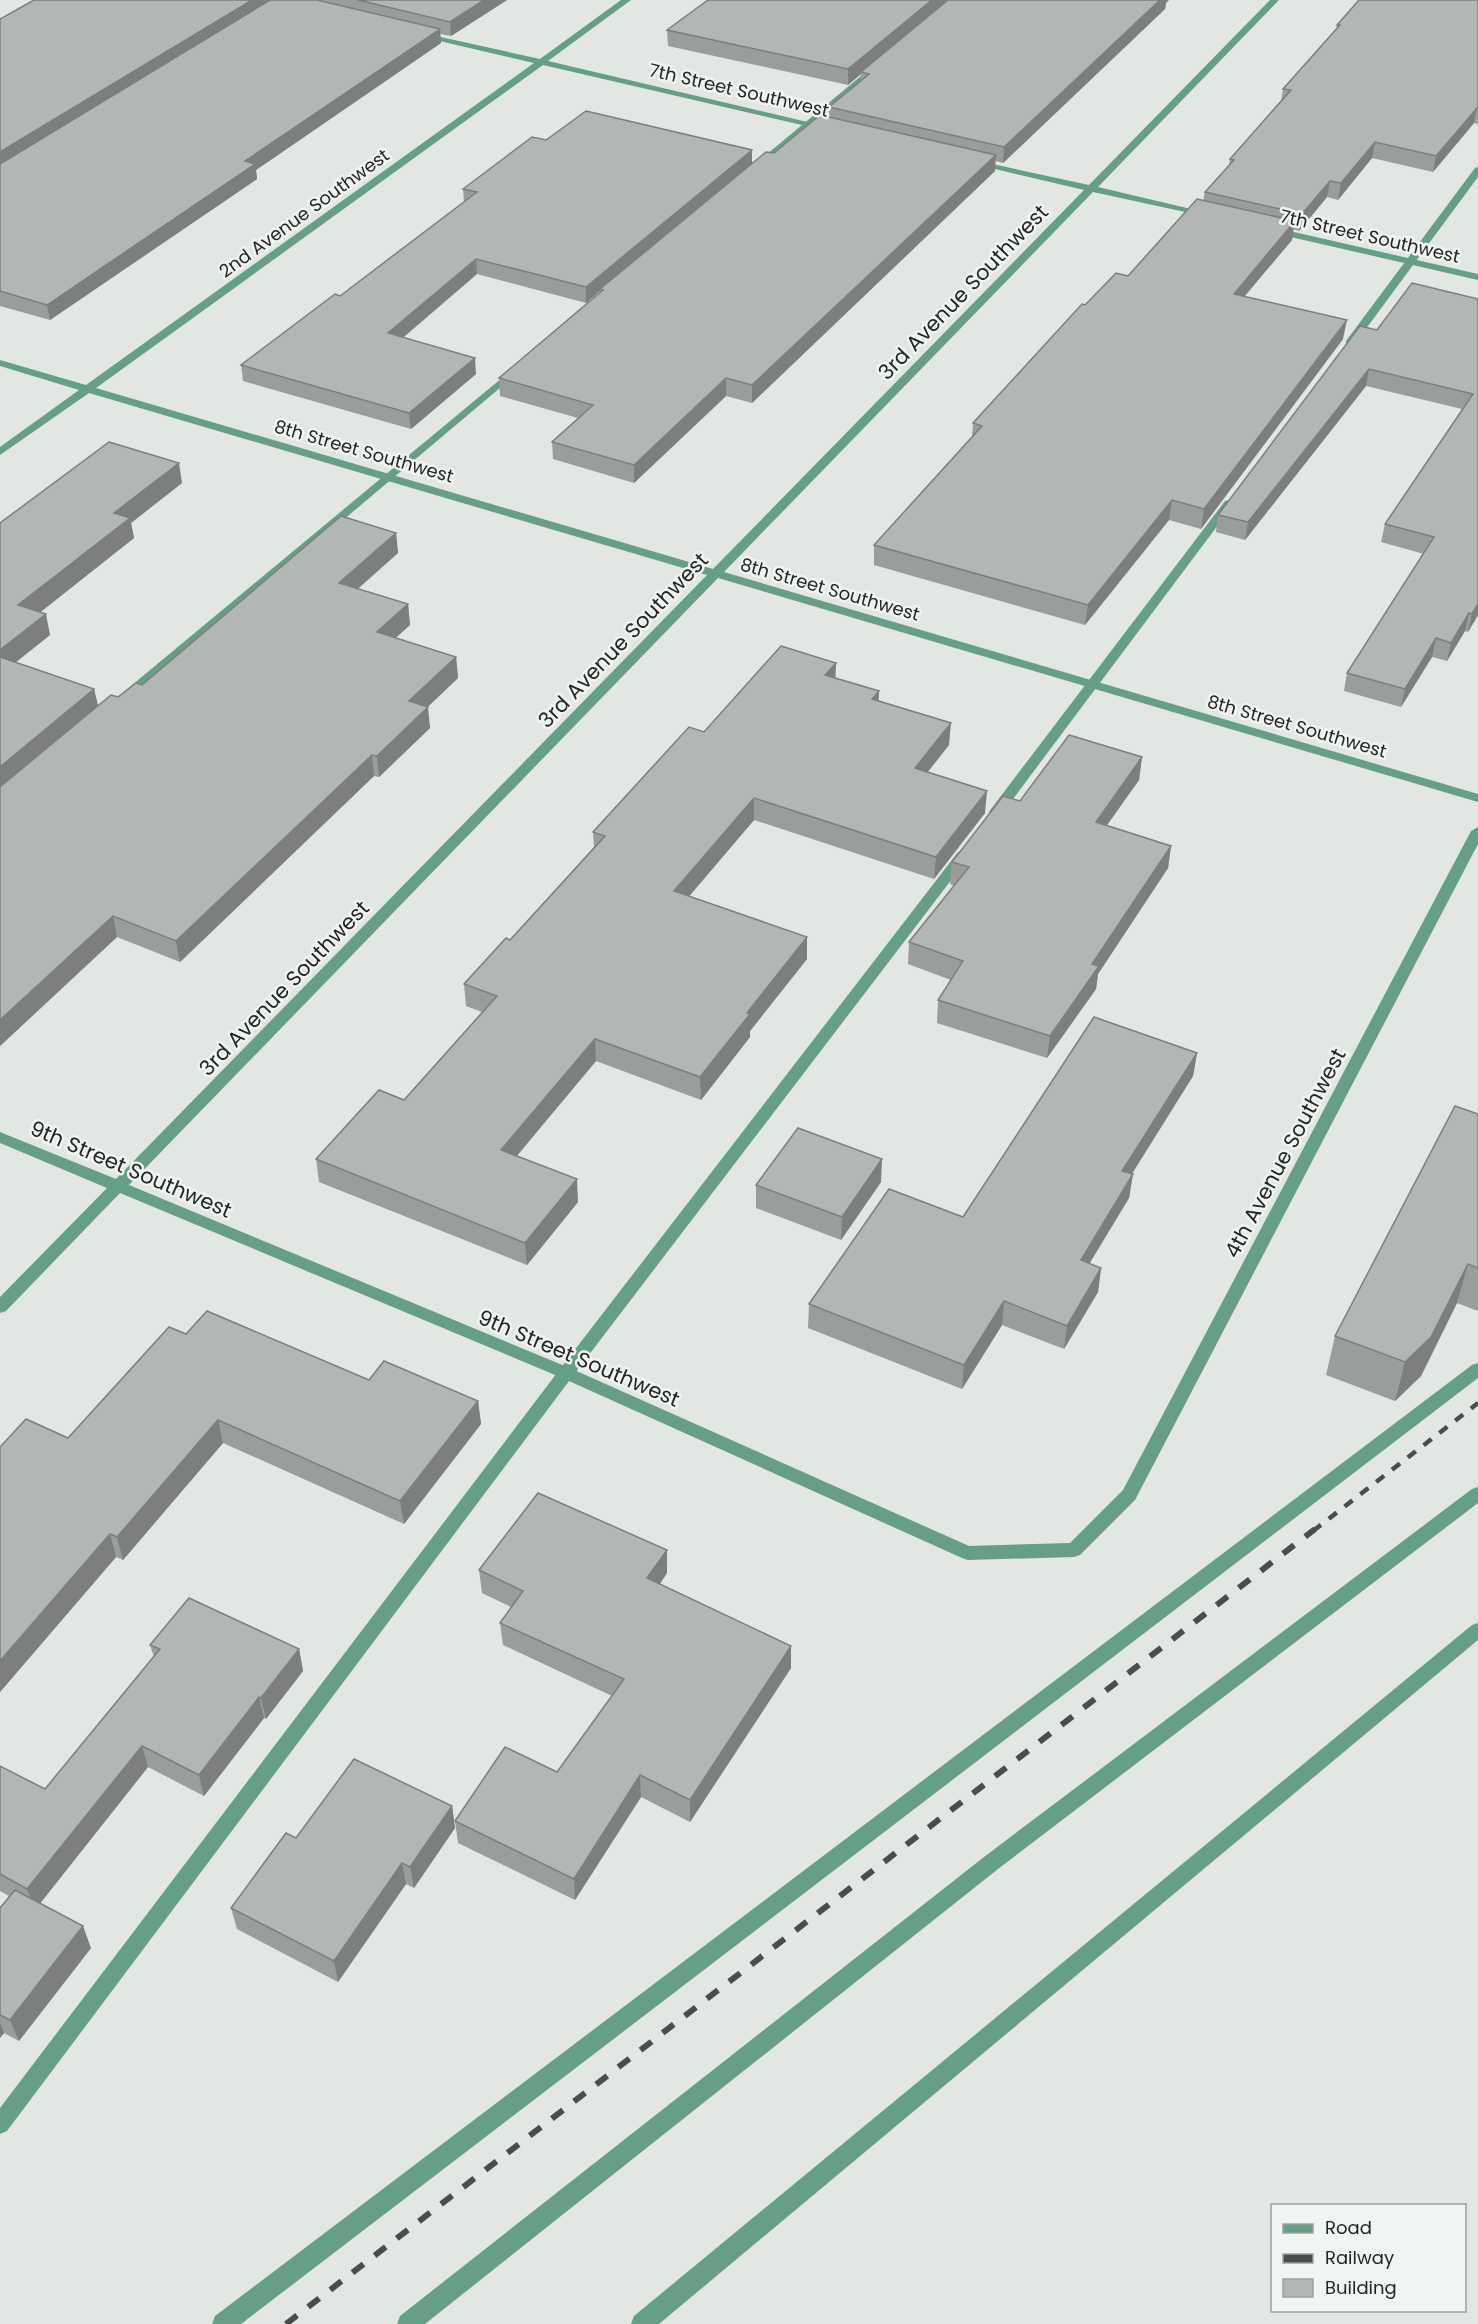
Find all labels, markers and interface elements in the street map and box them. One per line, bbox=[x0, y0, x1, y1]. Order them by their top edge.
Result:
street label: 7th Street Southwest bbox=[647, 57, 831, 123]
street label: 2nd Avenue Southwest bbox=[214, 143, 394, 283]
street label: 3rd Avenue Southwest bbox=[871, 198, 1055, 386]
street label: 7th Street Southwest bbox=[1278, 203, 1462, 269]
street label: 8th Street Southwest bbox=[271, 413, 457, 489]
street label: 3rd Avenue Southwest bbox=[531, 546, 715, 734]
street label: 8th Street Southwest bbox=[737, 551, 923, 627]
street label: 8th Street Southwest bbox=[1204, 688, 1390, 764]
street label: 3rd Avenue Southwest bbox=[192, 894, 376, 1082]
street label: 4th Avenue Southwest bbox=[1217, 1043, 1353, 1263]
street label: 9th Street Southwest bbox=[26, 1113, 236, 1225]
street label: 9th Street Southwest bbox=[474, 1302, 684, 1414]
legend bbox=[1271, 2204, 1466, 2312]
text: Road bbox=[1325, 2215, 1372, 2240]
text: Railway bbox=[1325, 2245, 1394, 2270]
text: Building bbox=[1325, 2275, 1397, 2300]

